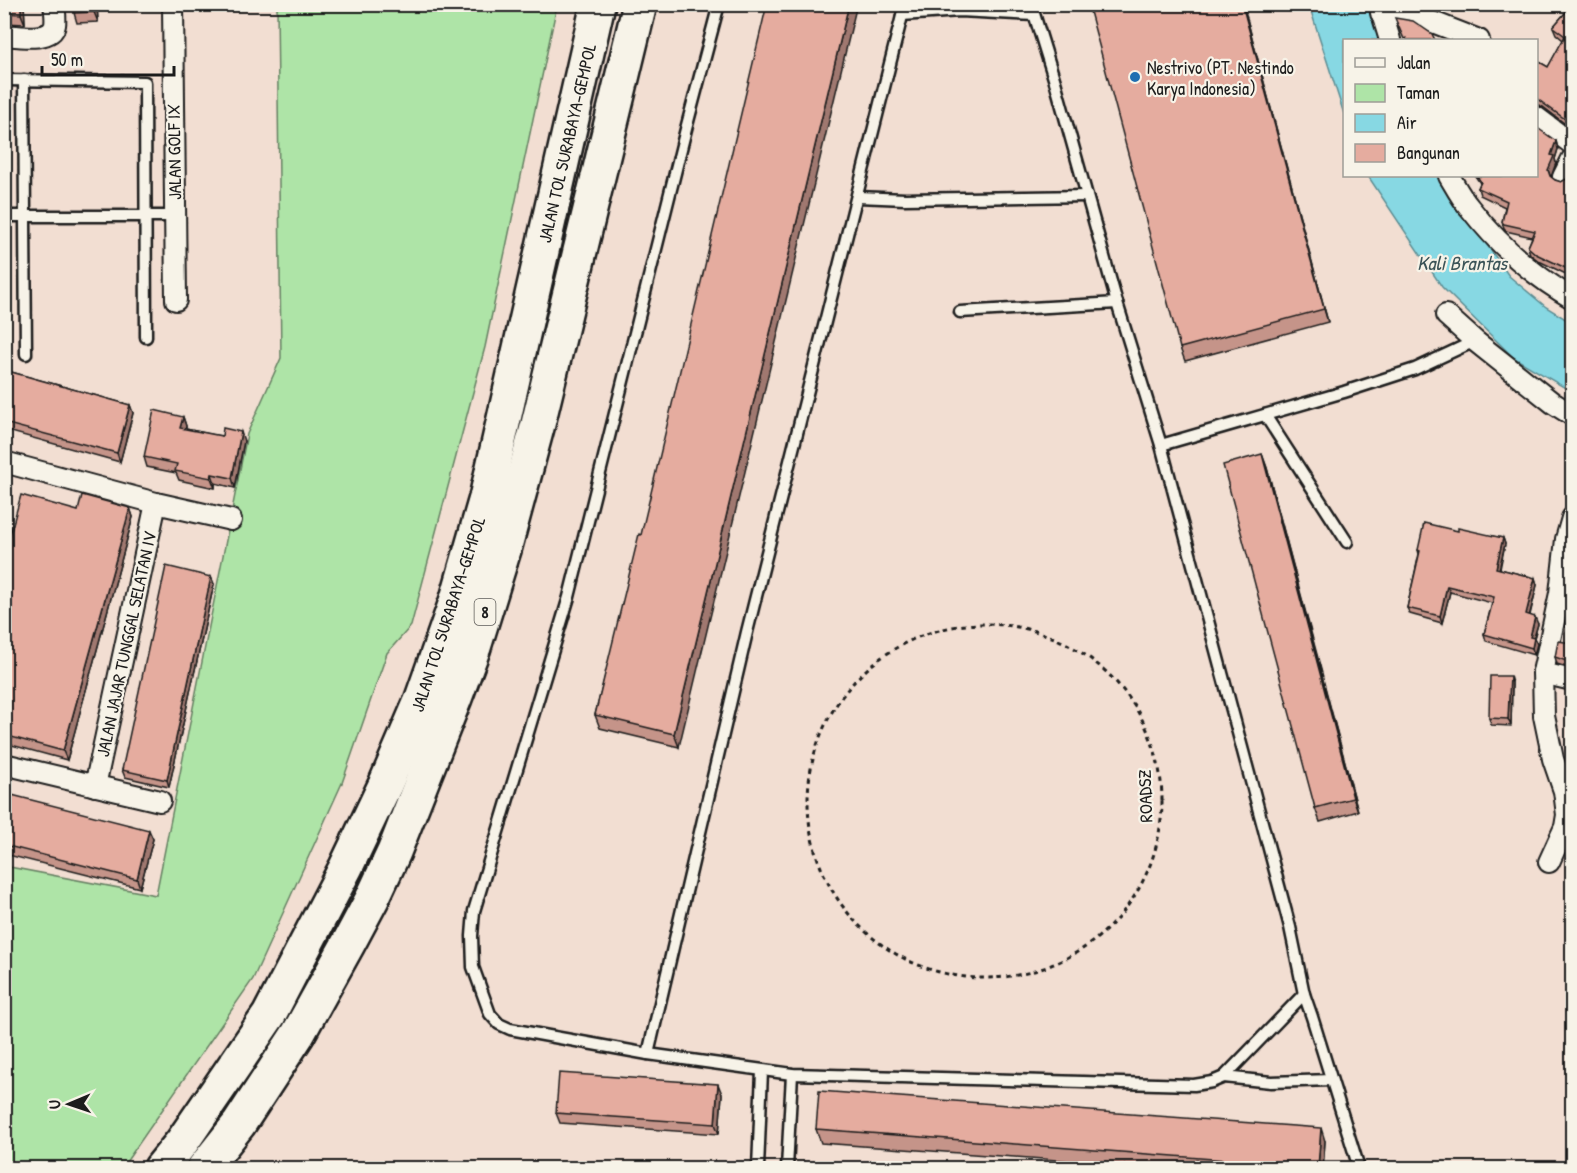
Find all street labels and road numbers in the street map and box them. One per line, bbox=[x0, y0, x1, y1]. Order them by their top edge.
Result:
street label: JALAN TOL SURABAYA–GEMPOL bbox=[532, 41, 602, 245]
street label: JALAN GOLF IX bbox=[161, 104, 187, 200]
street label: JALAN TOL SURABAYA–GEMPOL bbox=[405, 513, 491, 715]
street label: JALAN JAJAR TUNGGAL SELATAN IV bbox=[90, 528, 162, 759]
road number: 8 bbox=[474, 599, 496, 625]
street label: ROADSZ bbox=[1132, 769, 1158, 823]

